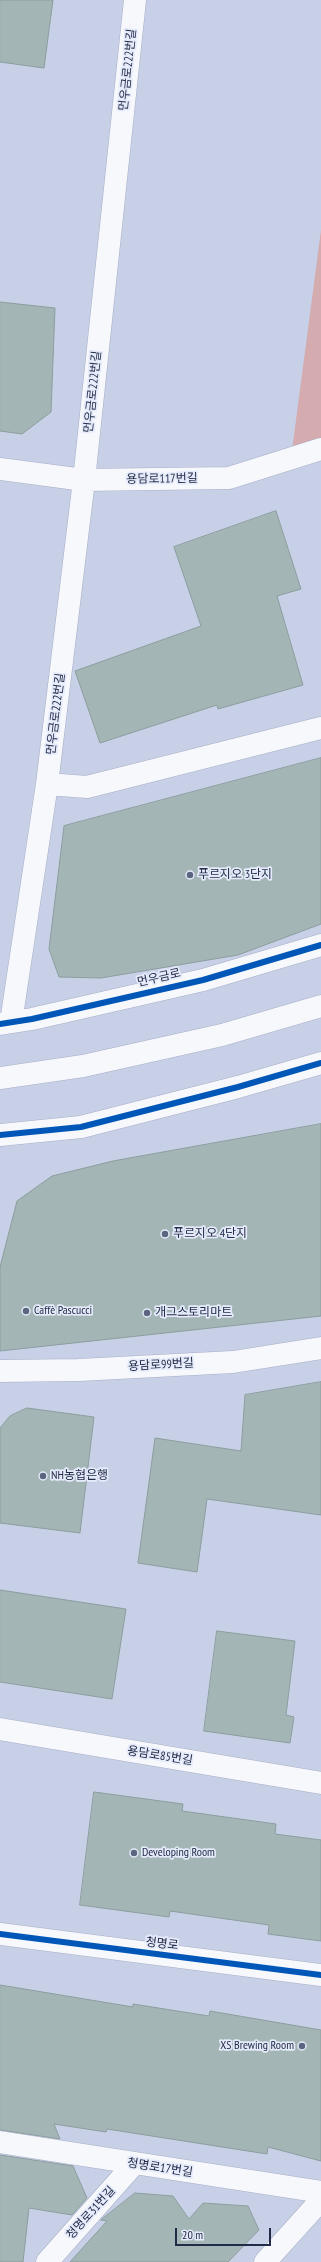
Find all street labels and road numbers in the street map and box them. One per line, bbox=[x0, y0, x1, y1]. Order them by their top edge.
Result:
street label: 먼우금로222번길 bbox=[117, 28, 139, 112]
street label: 먼우금로222번길 bbox=[82, 350, 104, 434]
street label: 용담로117번길 bbox=[126, 471, 198, 487]
street label: 먼우금로222번길 bbox=[44, 672, 68, 756]
street label: 먼우금로 bbox=[136, 966, 182, 990]
street label: 용담로99번길 bbox=[128, 1356, 194, 1374]
street label: 용담로85번길 bbox=[126, 1744, 194, 1768]
street label: 청명로 bbox=[145, 1935, 179, 1953]
street label: 청명로17번길 bbox=[126, 2156, 194, 2180]
street label: 청명로31번길 bbox=[64, 2184, 118, 2242]

